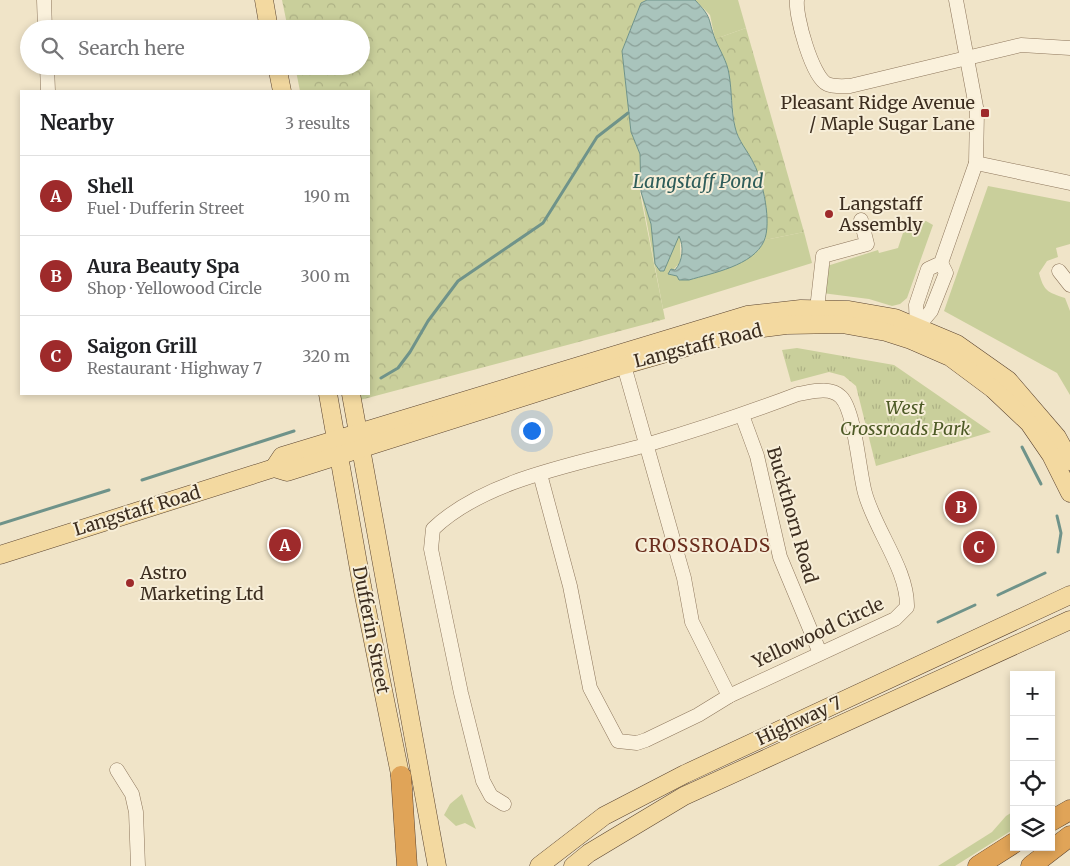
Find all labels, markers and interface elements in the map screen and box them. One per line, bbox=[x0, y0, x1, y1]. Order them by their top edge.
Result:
search box bbox=[20, 20, 370, 75]
icon: search bbox=[38, 34, 66, 62]
text: Search here bbox=[78, 36, 185, 60]
place label: Pleasant Ridge Avenue / Maple Sugar Lane bbox=[781, 91, 975, 135]
marker: Pleasant Ridge Avenue / Maple Sugar Lane bbox=[979, 107, 991, 119]
text: Nearby bbox=[40, 109, 114, 136]
text: 3 results bbox=[285, 113, 350, 133]
water label: Langstaff Pond bbox=[633, 169, 763, 193]
text: Shell bbox=[87, 174, 134, 198]
text: A bbox=[50, 186, 62, 206]
text: 190 m bbox=[304, 186, 350, 206]
place label: Langstaff Assembly bbox=[838, 192, 924, 236]
text: Fuel · Dufferin Street bbox=[87, 198, 244, 218]
marker: Langstaff Assembly bbox=[823, 208, 835, 220]
text: Aura Beauty Spa bbox=[87, 254, 240, 278]
text: B bbox=[50, 266, 62, 286]
text: 300 m bbox=[301, 266, 350, 286]
text: Shop · Yellowood Circle bbox=[87, 278, 262, 298]
street label: Langstaff Road bbox=[631, 318, 765, 373]
text: Saigon Grill bbox=[87, 334, 197, 358]
text: C bbox=[51, 346, 61, 366]
text: 320 m bbox=[302, 346, 350, 366]
text: Restaurant · Highway 7 bbox=[87, 358, 262, 378]
park label: West Crossroads Park bbox=[840, 396, 970, 440]
your location bbox=[519, 418, 545, 444]
street label: Buckthorn Road bbox=[762, 444, 823, 586]
street label: Langstaff Road bbox=[71, 480, 203, 541]
pin: B bbox=[945, 488, 977, 526]
pin: A bbox=[269, 526, 301, 564]
pin: C bbox=[963, 528, 995, 566]
district label: CROSSROADS bbox=[635, 533, 771, 557]
place label: Astro Marketing Ltd bbox=[139, 561, 264, 605]
street label: Dufferin Street bbox=[348, 564, 395, 696]
marker: Astro Marketing Ltd bbox=[124, 577, 136, 589]
street label: Yellowood Circle bbox=[748, 592, 887, 673]
map controls bbox=[1010, 671, 1055, 851]
button: + bbox=[1010, 671, 1055, 716]
street label: Highway 7 bbox=[752, 691, 845, 750]
button: − bbox=[1010, 716, 1055, 761]
button: locate bbox=[1010, 761, 1055, 806]
button: layers bbox=[1010, 806, 1055, 851]

